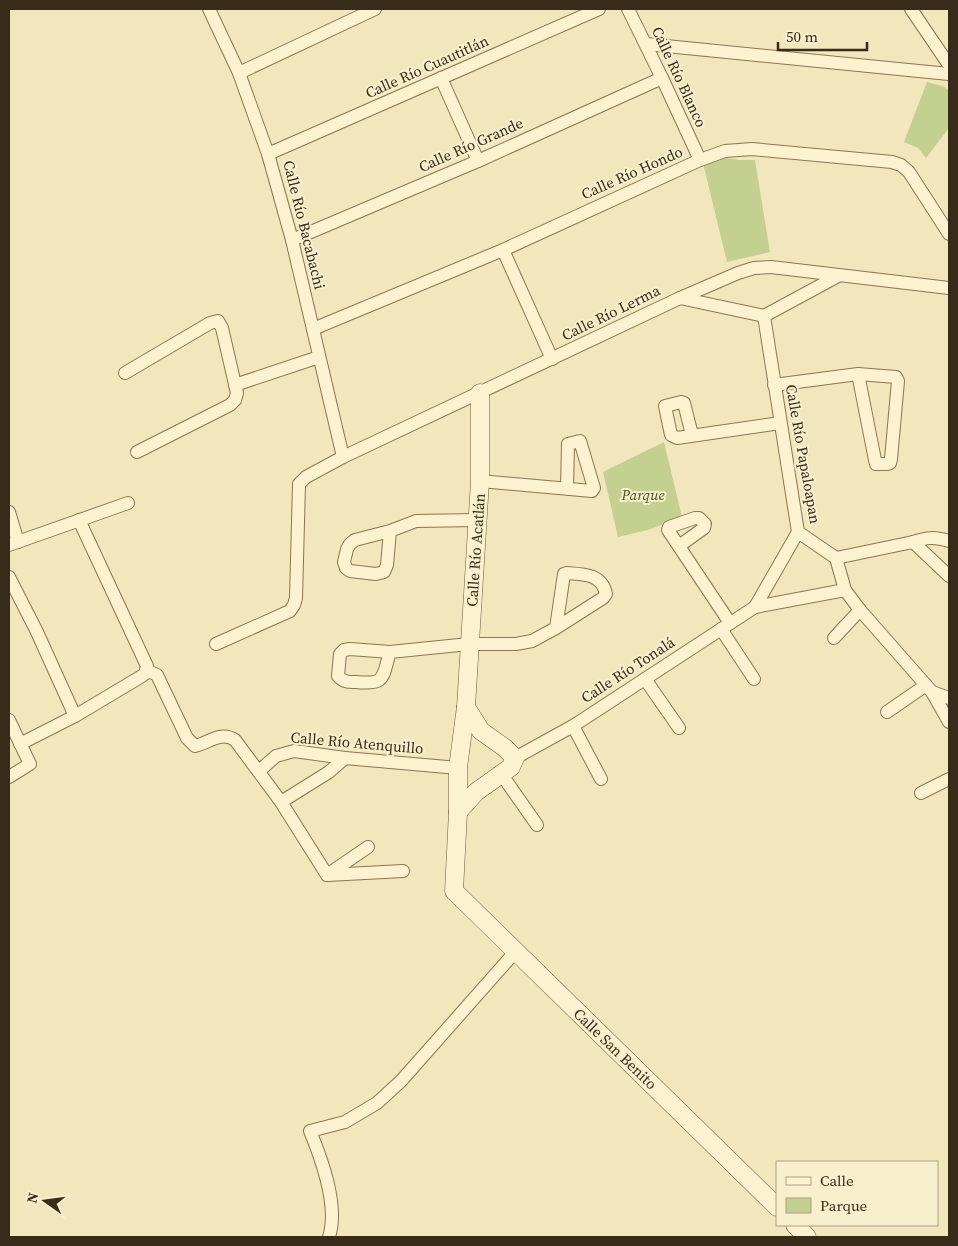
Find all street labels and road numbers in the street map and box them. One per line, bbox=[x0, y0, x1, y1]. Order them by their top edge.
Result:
street label: Calle Río Blanco bbox=[647, 23, 712, 131]
street label: Calle Río Cuautitlán bbox=[362, 30, 492, 103]
street label: Calle Río Grande bbox=[415, 112, 527, 177]
street label: Calle Río Hondo bbox=[578, 141, 686, 204]
street label: Calle Río Bacabachi bbox=[278, 158, 331, 292]
street label: Calle Río Lerma bbox=[558, 279, 664, 345]
street label: Calle Río Papaloapan bbox=[781, 383, 826, 525]
street label: Calle Río Acatlán bbox=[461, 493, 490, 607]
street label: Calle Río Tonalá bbox=[577, 631, 679, 708]
street label: Calle Río Atenquillo bbox=[290, 726, 424, 759]
street label: Calle San Benito bbox=[569, 1003, 662, 1094]

